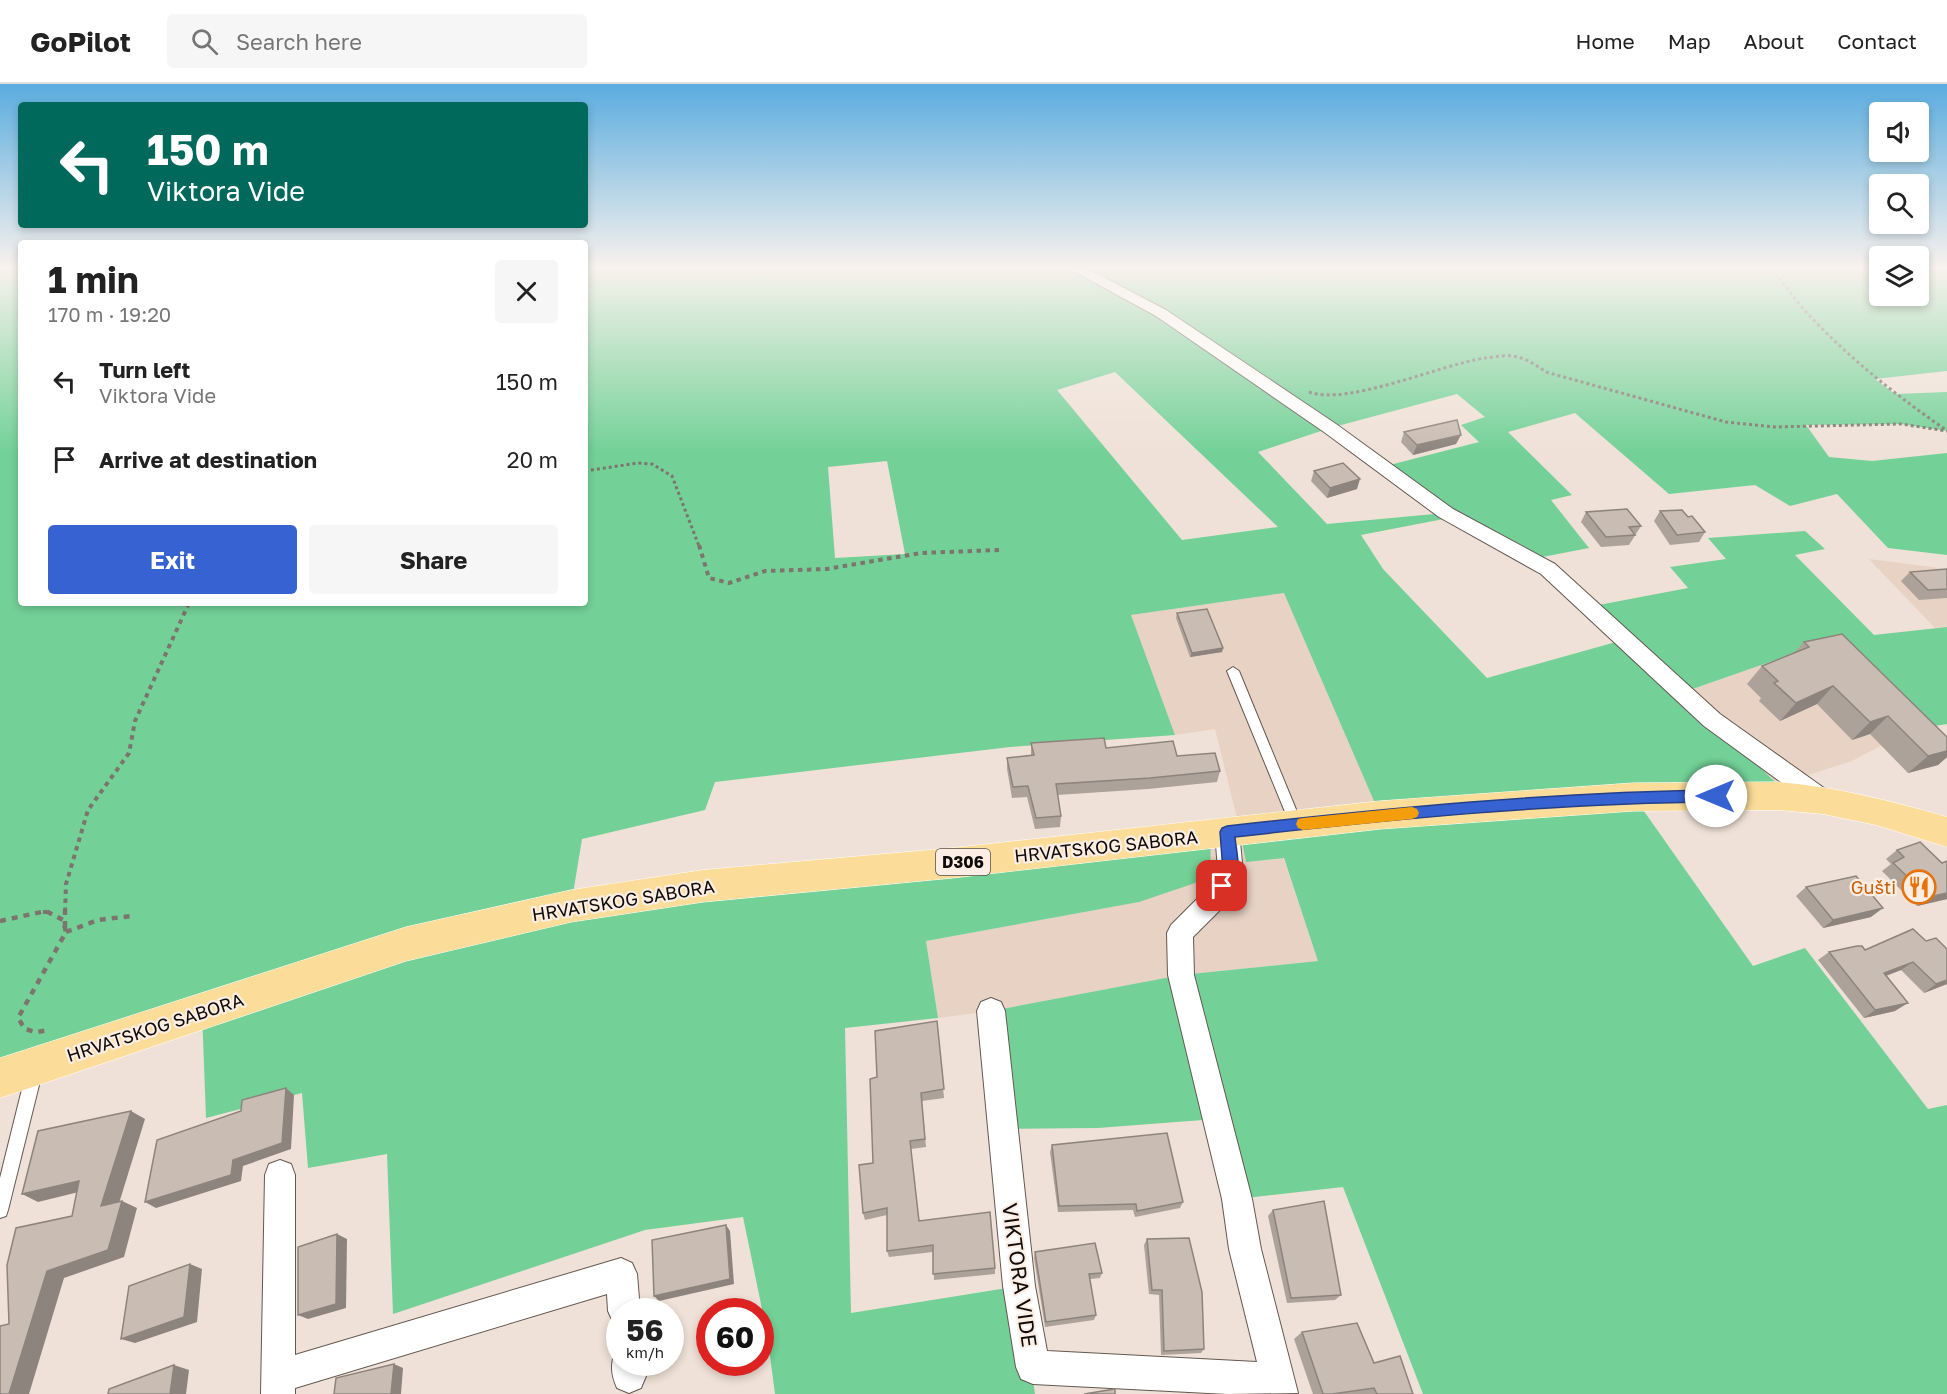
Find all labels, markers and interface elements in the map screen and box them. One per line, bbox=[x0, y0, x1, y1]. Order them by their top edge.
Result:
search box bbox=[167, 14, 587, 68]
text: GoPilot bbox=[30, 25, 131, 58]
icon: search bbox=[188, 25, 221, 58]
text: Search here bbox=[236, 28, 362, 55]
text: Home bbox=[1575, 28, 1635, 54]
text: Map bbox=[1668, 28, 1711, 54]
text: About bbox=[1744, 28, 1804, 54]
text: Contact bbox=[1837, 28, 1917, 54]
map controls bbox=[1869, 102, 1929, 306]
button: sound bbox=[1869, 102, 1929, 162]
text: 150 m bbox=[147, 124, 269, 174]
icon: left bbox=[48, 126, 126, 204]
button: search bbox=[1869, 174, 1929, 234]
text: Viktora Vide bbox=[147, 175, 305, 207]
button: layers bbox=[1869, 246, 1929, 306]
text: 1 min bbox=[48, 258, 139, 301]
button: close bbox=[495, 260, 558, 323]
text: 170 m · 19:20 bbox=[48, 302, 171, 326]
text: Turn left bbox=[99, 356, 190, 383]
icon: left bbox=[48, 365, 81, 398]
text: 150 m bbox=[496, 368, 558, 395]
text: Viktora Vide bbox=[99, 383, 216, 407]
icon: arrive bbox=[48, 443, 81, 476]
text: Arrive at destination bbox=[99, 446, 317, 473]
text: 20 m bbox=[507, 446, 558, 473]
button: Exit bbox=[48, 525, 297, 594]
button: Share bbox=[309, 525, 558, 594]
position arrow bbox=[1684, 764, 1748, 828]
street label: HRVATSKOG SABORA bbox=[1013, 825, 1199, 867]
road number: D306 bbox=[936, 849, 990, 875]
pin bbox=[1196, 860, 1247, 911]
icon: arrive bbox=[1205, 869, 1238, 902]
restaurant icon: Gušti bbox=[1901, 869, 1937, 905]
street label: HRVATSKOG SABORA bbox=[530, 875, 716, 925]
place label: Gušti bbox=[1851, 876, 1896, 898]
street label: HRVATSKOG SABORA bbox=[64, 988, 246, 1066]
street label: VIKTORA VIDE bbox=[997, 1201, 1043, 1349]
speed limit sign: 60 bbox=[696, 1298, 774, 1376]
text: 56 bbox=[626, 1312, 664, 1348]
text: km/h bbox=[626, 1343, 664, 1361]

